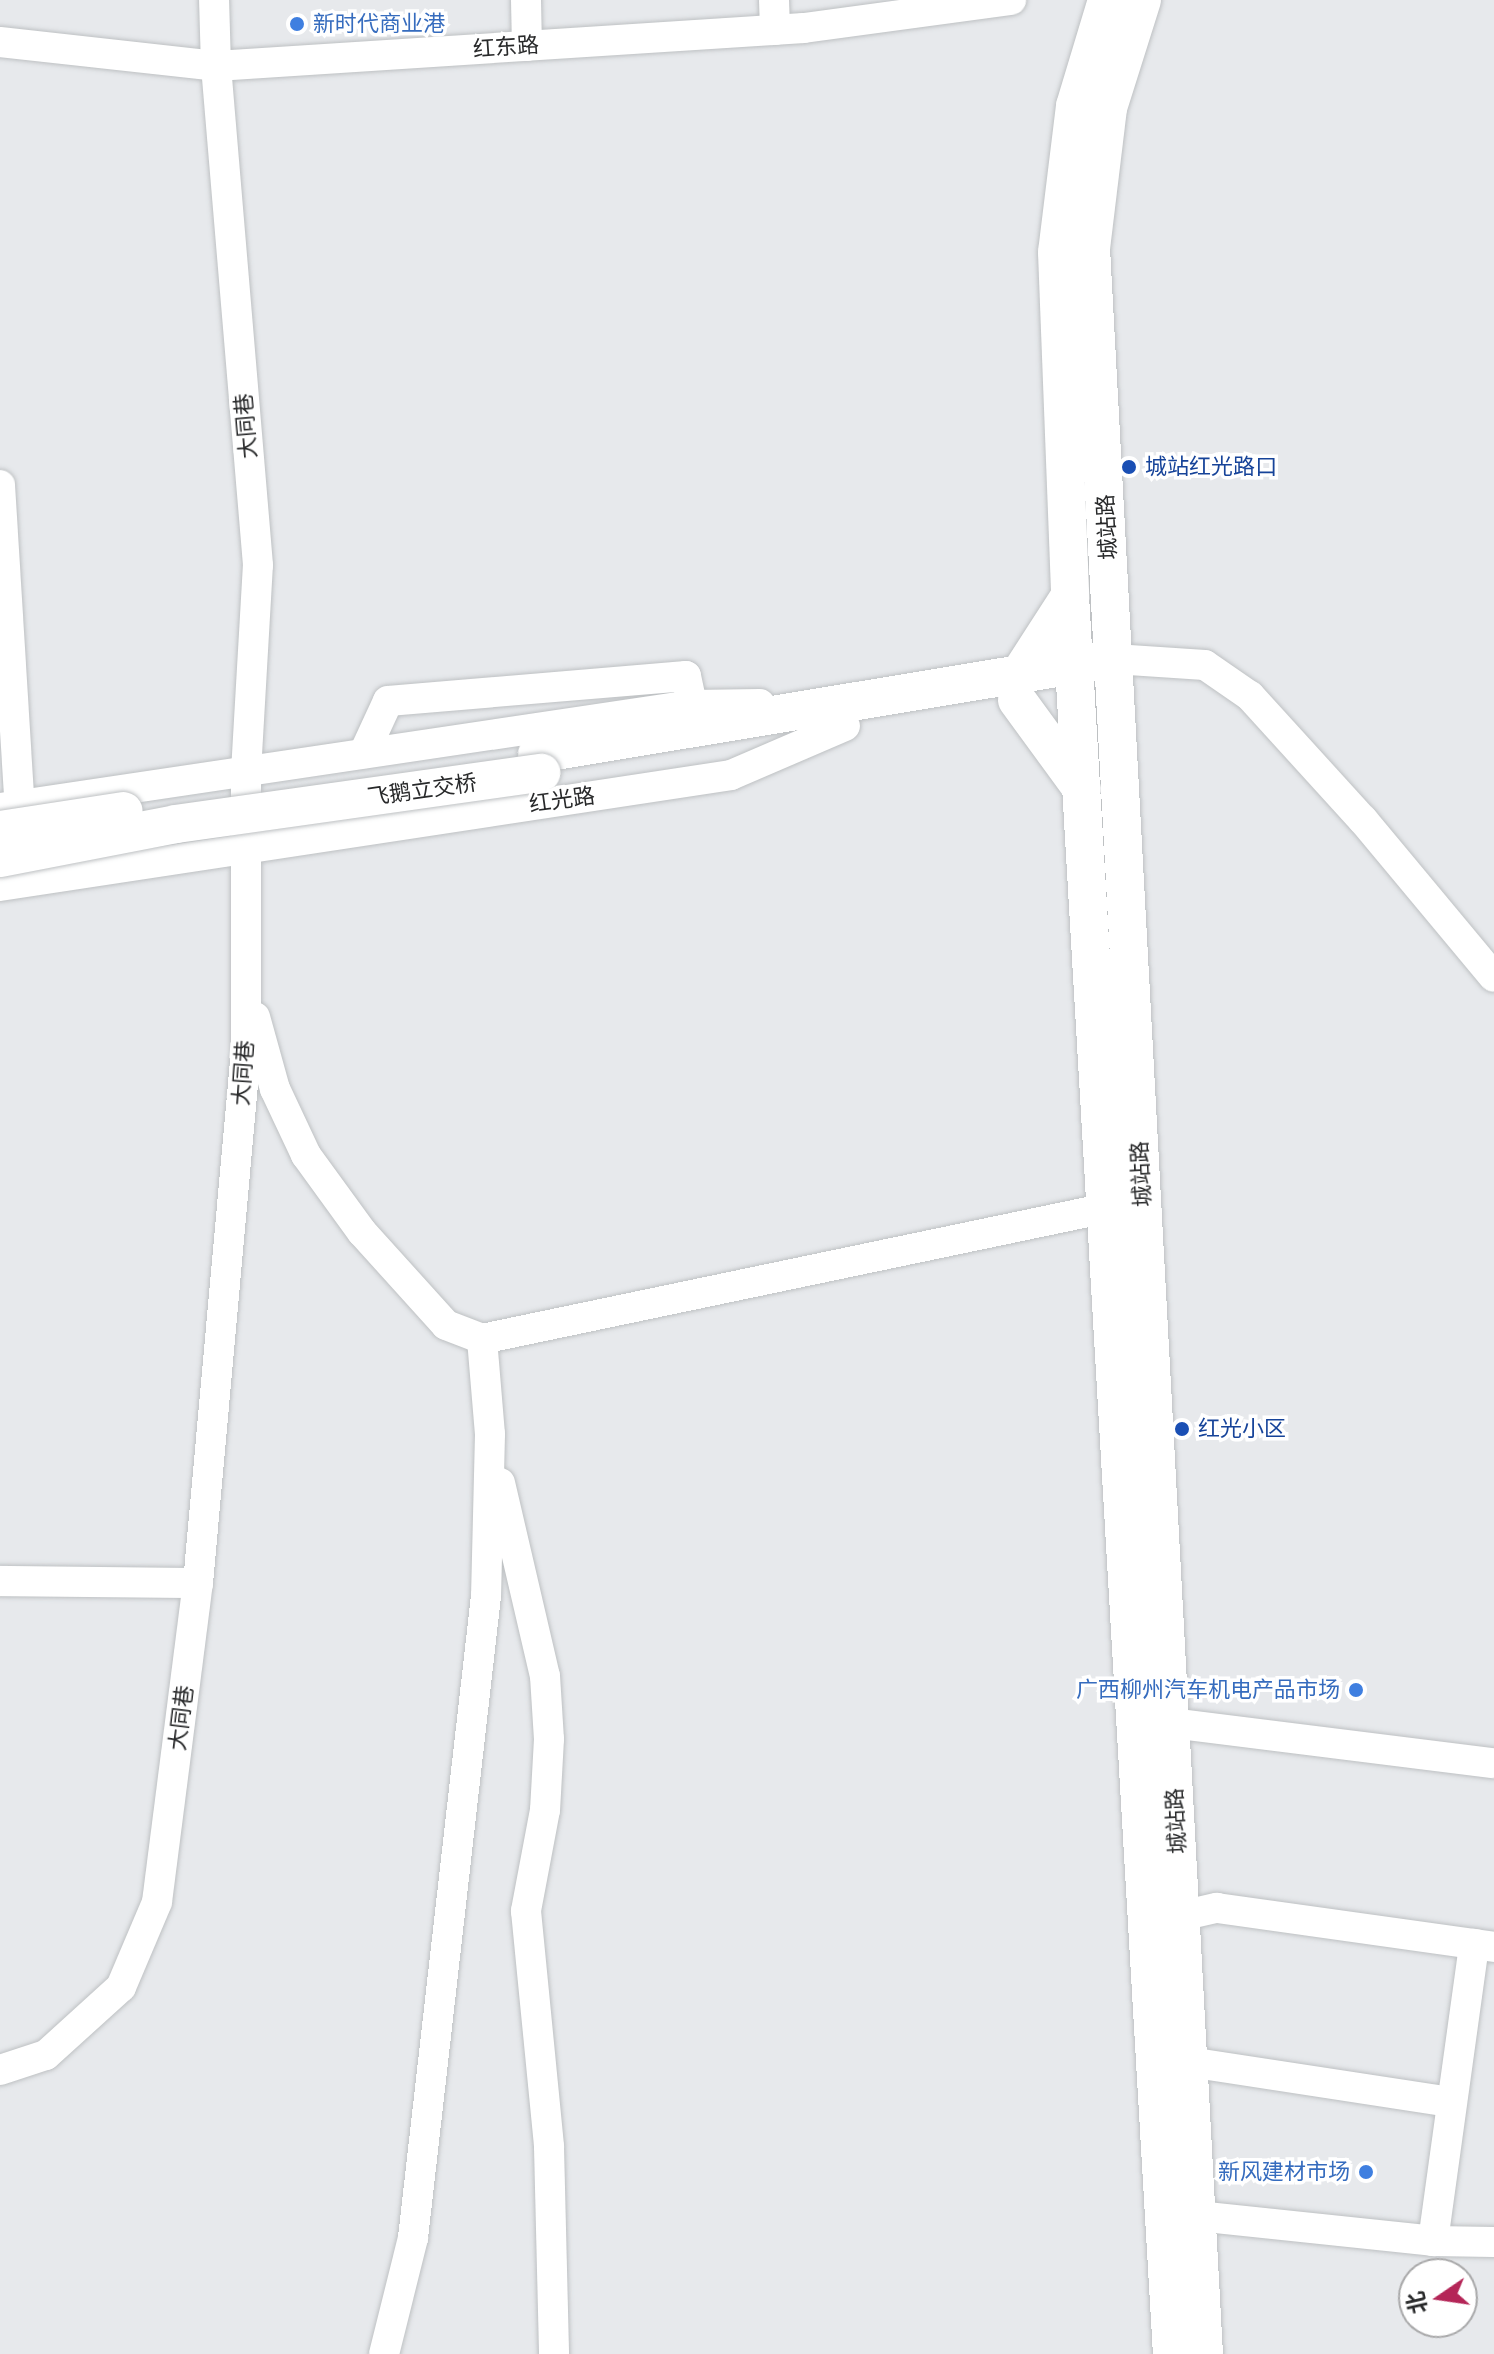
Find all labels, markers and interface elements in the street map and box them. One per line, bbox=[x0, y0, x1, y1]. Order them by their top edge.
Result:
place label: 新时代商业港 bbox=[313, 11, 445, 37]
marker: 新时代商业港 bbox=[288, 15, 306, 33]
street label: 红东路 bbox=[472, 32, 540, 62]
street label: 大同巷 bbox=[230, 392, 262, 460]
place label: 城站红光路口 bbox=[1145, 454, 1277, 480]
marker: 城站红光路口 bbox=[1120, 458, 1138, 476]
street label: 城站路 bbox=[1092, 493, 1122, 561]
street label: 飞鹅立交桥 bbox=[366, 769, 478, 811]
street label: 红光路 bbox=[527, 782, 597, 818]
street label: 大同巷 bbox=[228, 1039, 258, 1107]
street label: 城站路 bbox=[1126, 1140, 1156, 1208]
place label: 红光小区 bbox=[1198, 1416, 1286, 1442]
marker: 红光小区 bbox=[1173, 1420, 1191, 1438]
place label: 广西柳州汽车机电产品市场 bbox=[1076, 1677, 1340, 1703]
marker: 广西柳州汽车机电产品市场 bbox=[1347, 1681, 1365, 1699]
street label: 大同巷 bbox=[164, 1684, 198, 1752]
street label: 城站路 bbox=[1161, 1787, 1191, 1855]
place label: 新风建材市场 bbox=[1218, 2159, 1350, 2185]
marker: 新风建材市场 bbox=[1357, 2163, 1375, 2181]
north arrow bbox=[1398, 2258, 1478, 2338]
text: 北 bbox=[1400, 2289, 1433, 2317]

